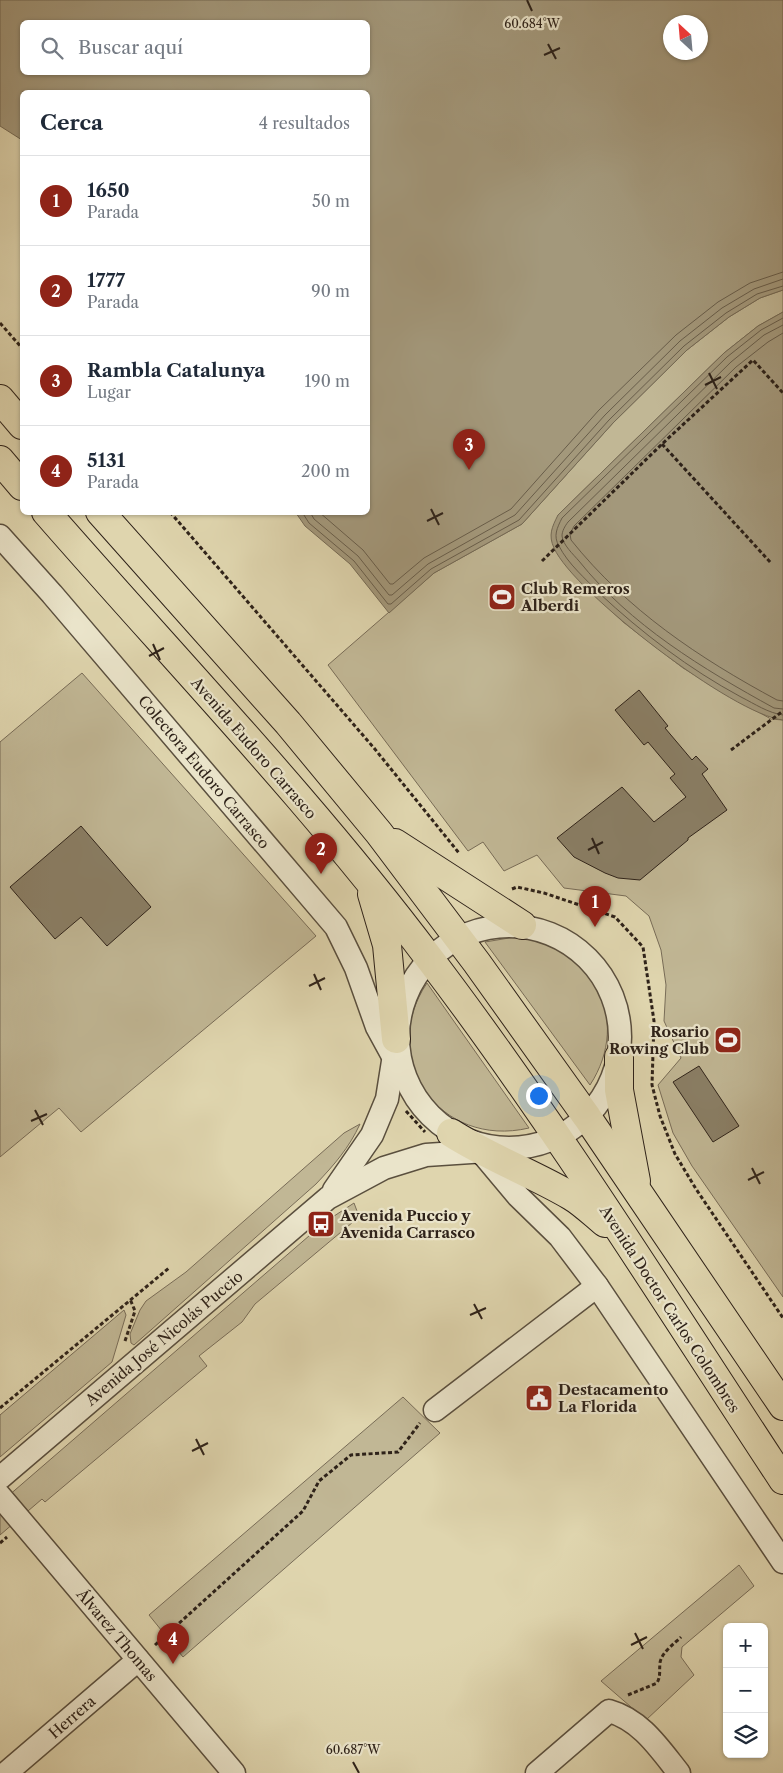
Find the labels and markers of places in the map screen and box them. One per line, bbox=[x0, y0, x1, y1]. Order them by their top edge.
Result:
pin: 3 bbox=[453, 429, 485, 470]
place label: Club Remeros Alberdi bbox=[520, 579, 630, 615]
sports icon: Club Remeros Alberdi bbox=[487, 582, 517, 612]
pin: 2 bbox=[305, 833, 337, 874]
pin: 1 bbox=[579, 886, 611, 927]
place label: Rosario Rowing Club bbox=[609, 1022, 709, 1058]
sports icon: Rosario Rowing Club bbox=[713, 1025, 743, 1055]
place label: Avenida Puccio y Avenida Carrasco bbox=[339, 1206, 475, 1242]
bus stop icon: Avenida Puccio y Avenida Carrasco bbox=[306, 1209, 336, 1239]
place label: Destacamento La Florida bbox=[558, 1380, 668, 1416]
public building icon: Destacamento La Florida bbox=[524, 1383, 554, 1413]
pin: 4 bbox=[157, 1623, 189, 1664]

